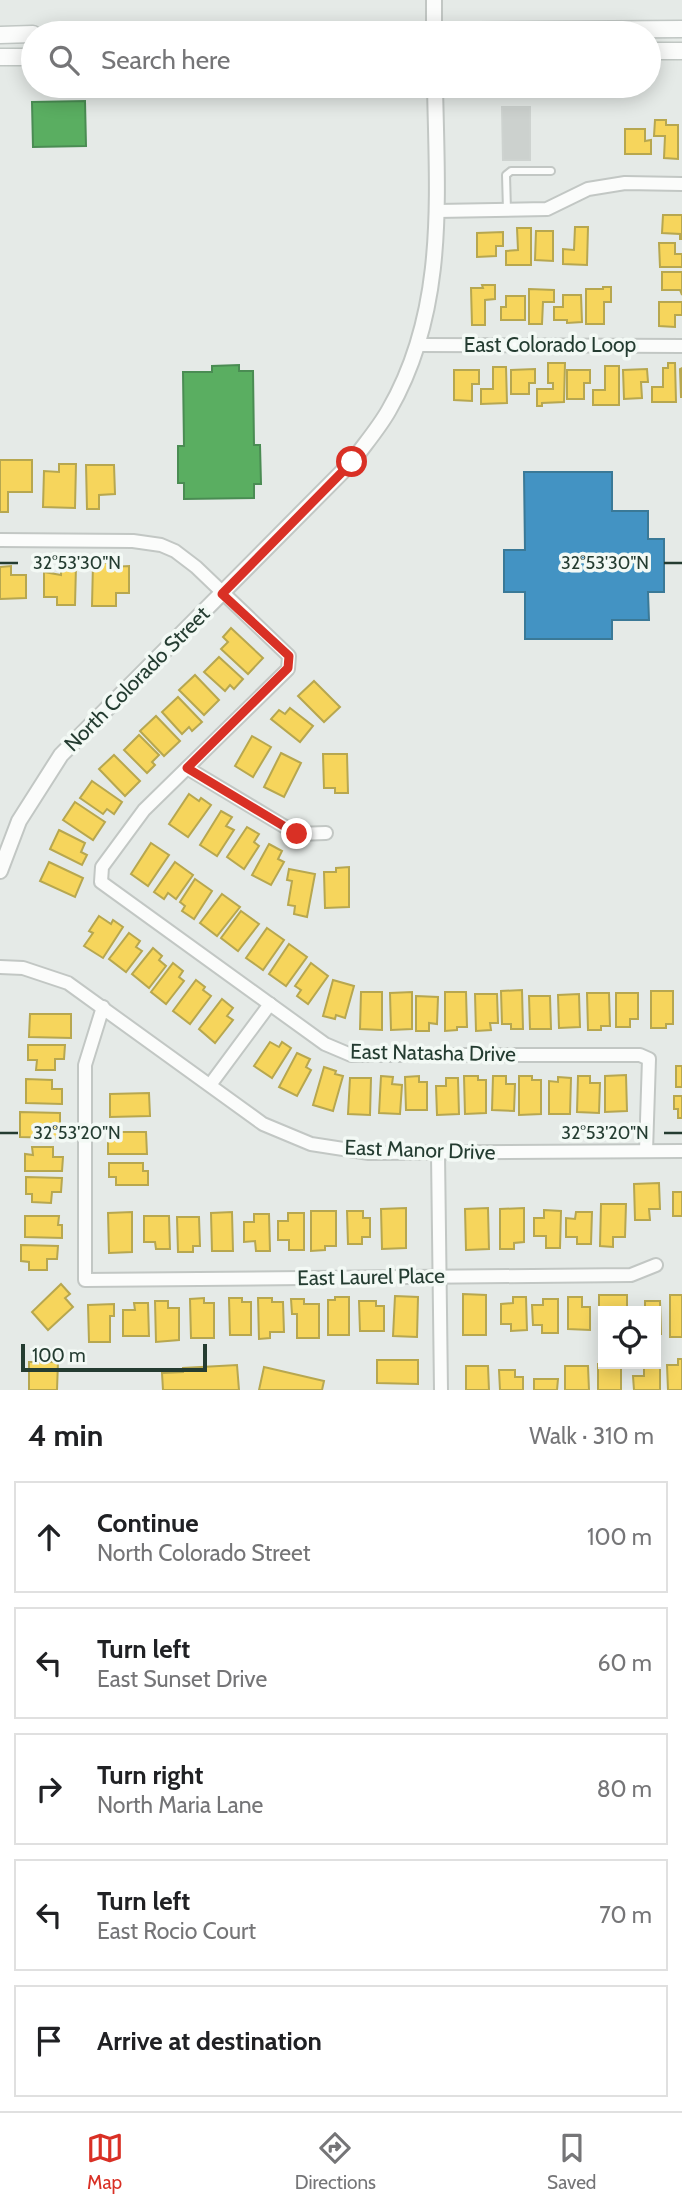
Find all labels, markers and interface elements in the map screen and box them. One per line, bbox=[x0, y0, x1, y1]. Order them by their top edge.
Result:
search box bbox=[21, 21, 661, 98]
icon: search bbox=[45, 41, 83, 79]
text: Search here bbox=[101, 44, 230, 76]
street label: East Colorado Loop bbox=[464, 332, 636, 357]
route start bbox=[336, 446, 367, 477]
text: 32°53'30"N bbox=[33, 552, 121, 574]
text: 32°53'30"N bbox=[561, 552, 649, 574]
street label: North Colorado Street bbox=[59, 601, 214, 756]
route end bbox=[281, 818, 312, 849]
street label: East Natasha Drive bbox=[350, 1039, 516, 1066]
text: 32°53'20"N bbox=[33, 1122, 121, 1144]
text: 32°53'20"N bbox=[561, 1122, 649, 1144]
street label: East Manor Drive bbox=[344, 1134, 496, 1165]
street label: East Laurel Place bbox=[297, 1263, 445, 1290]
map controls bbox=[598, 1306, 661, 1369]
button: locate bbox=[598, 1306, 661, 1369]
scale bar bbox=[21, 1341, 206, 1373]
text: 100 m bbox=[32, 1344, 86, 1367]
text: 4 min bbox=[28, 1417, 103, 1454]
text: Walk · 310 m bbox=[529, 1422, 654, 1450]
text: Continue bbox=[97, 1507, 199, 1539]
icon: ahead bbox=[30, 1518, 68, 1556]
text: 100 m bbox=[587, 1523, 652, 1551]
text: North Colorado Street bbox=[97, 1539, 310, 1567]
text: Turn left bbox=[97, 1633, 190, 1665]
icon: left bbox=[30, 1644, 68, 1682]
text: 60 m bbox=[598, 1649, 652, 1677]
text: East Sunset Drive bbox=[97, 1665, 267, 1693]
text: Turn right bbox=[97, 1759, 203, 1791]
icon: right bbox=[30, 1770, 68, 1808]
text: 80 m bbox=[597, 1775, 652, 1803]
text: North Maria Lane bbox=[97, 1791, 263, 1819]
text: Turn left bbox=[97, 1885, 190, 1917]
icon: left bbox=[30, 1896, 68, 1934]
text: 70 m bbox=[599, 1901, 652, 1929]
text: East Rocio Court bbox=[97, 1917, 256, 1945]
icon: arrive bbox=[30, 2022, 68, 2060]
text: Arrive at destination bbox=[97, 2025, 322, 2057]
tab: Map bbox=[86, 2129, 124, 2194]
tab: Directions bbox=[295, 2129, 376, 2194]
tab: Saved bbox=[547, 2129, 596, 2194]

